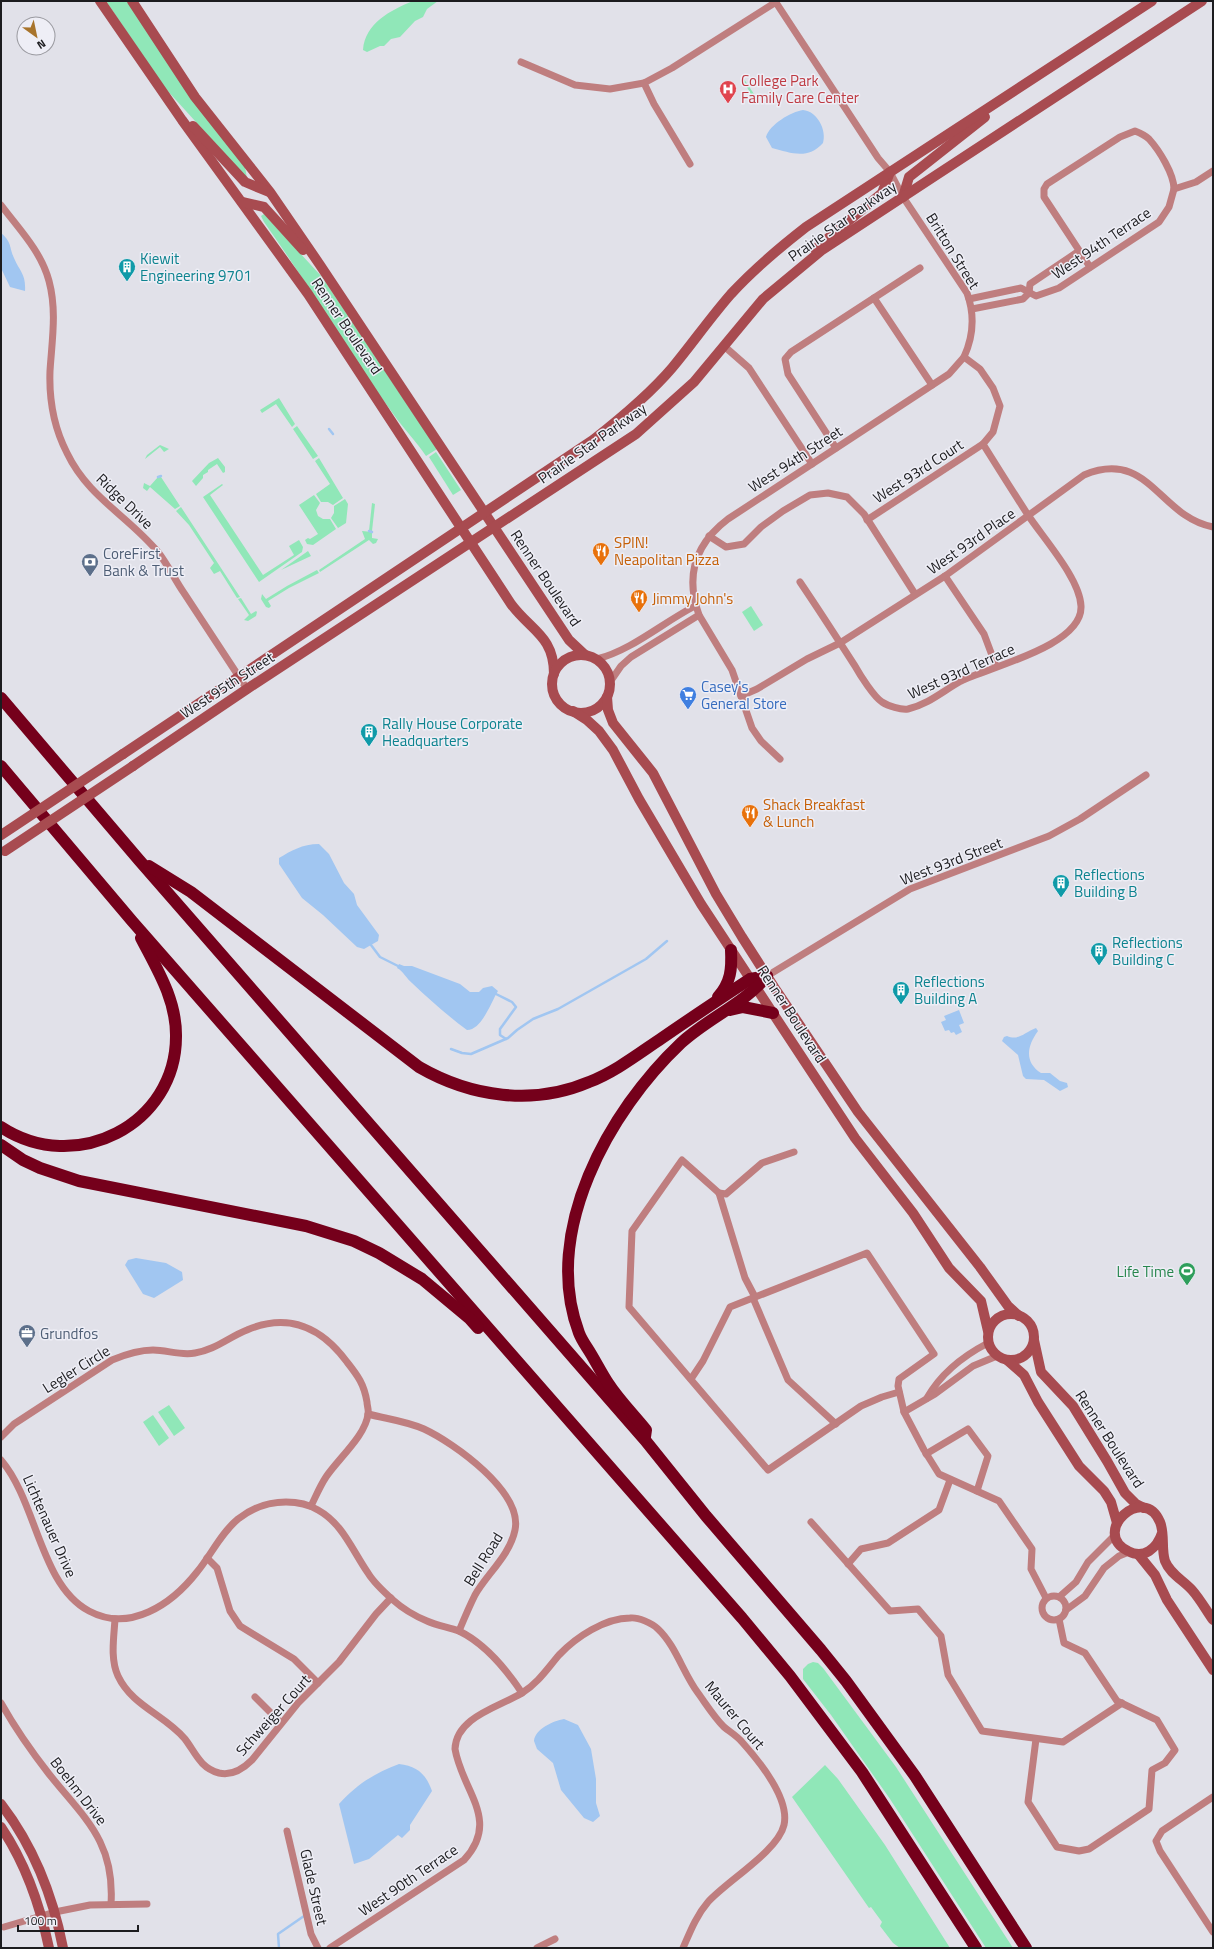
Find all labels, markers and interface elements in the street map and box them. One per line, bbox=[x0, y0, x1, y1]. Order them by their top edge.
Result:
north arrow bbox=[16, 16, 56, 56]
text: N bbox=[34, 36, 49, 53]
place label: College Park Family Care Center bbox=[741, 69, 859, 109]
hospital icon: College Park Family Care Center bbox=[718, 79, 738, 104]
street label: Prairie Star Parkway bbox=[783, 175, 901, 267]
street label: West 94th Terrace bbox=[1047, 201, 1155, 285]
street label: Britton Street bbox=[920, 208, 986, 294]
place label: Kiewit Engineering 9701 bbox=[140, 247, 252, 287]
building icon: Kiewit Engineering 9701 bbox=[117, 257, 137, 282]
street label: Renner Boulevard bbox=[306, 273, 388, 379]
street label: Prairie Star Parkway bbox=[533, 397, 651, 489]
street label: West 94th Street bbox=[743, 419, 847, 498]
street label: West 93rd Court bbox=[868, 433, 968, 509]
street label: Ridge Drive bbox=[91, 468, 159, 534]
street label: West 93rd Place bbox=[922, 502, 1020, 580]
street label: Renner Boulevard bbox=[505, 525, 587, 631]
place label: SPIN! Neapolitan Pizza bbox=[614, 531, 720, 571]
restaurant icon: SPIN! Neapolitan Pizza bbox=[591, 541, 611, 566]
place label: CoreFirst Bank & Trust bbox=[103, 542, 185, 582]
bank icon: CoreFirst Bank & Trust bbox=[80, 552, 100, 577]
place label: Jimmy John's bbox=[652, 587, 733, 610]
restaurant icon: Jimmy John's bbox=[629, 588, 649, 613]
street label: West 93rd Terrace bbox=[904, 637, 1018, 705]
street label: West 95th Street bbox=[175, 645, 279, 724]
place label: Casey's General Store bbox=[701, 675, 787, 715]
supermarket icon: Casey's General Store bbox=[678, 685, 698, 710]
place label: Rally House Corporate Headquarters bbox=[382, 712, 523, 752]
building icon: Rally House Corporate Headquarters bbox=[359, 722, 379, 747]
place label: Shack Breakfast & Lunch bbox=[763, 793, 866, 833]
restaurant icon: Shack Breakfast & Lunch bbox=[740, 803, 760, 828]
street label: West 93rd Street bbox=[897, 831, 1006, 891]
place label: Reflections Building B bbox=[1074, 863, 1145, 903]
building icon: Reflections Building B bbox=[1051, 873, 1071, 898]
place label: Reflections Building C bbox=[1112, 931, 1183, 971]
building icon: Reflections Building C bbox=[1089, 941, 1109, 966]
street label: Renner Boulevard bbox=[752, 961, 832, 1067]
place label: Reflections Building A bbox=[914, 970, 985, 1010]
building icon: Reflections Building A bbox=[891, 980, 911, 1005]
place label: Life Time bbox=[1117, 1260, 1174, 1283]
sports icon: Life Time bbox=[1177, 1261, 1197, 1286]
place label: Grundfos bbox=[40, 1322, 98, 1345]
office icon: Grundfos bbox=[17, 1323, 37, 1348]
street label: Legler Circle bbox=[38, 1339, 114, 1399]
street label: Renner Boulevard bbox=[1070, 1386, 1150, 1492]
street label: Lichtenauer Drive bbox=[17, 1471, 83, 1581]
street label: Bell Road bbox=[457, 1528, 509, 1590]
street label: Schweiger Court bbox=[230, 1668, 316, 1761]
street label: Maurer Court bbox=[699, 1676, 771, 1755]
street label: Boehm Drive bbox=[45, 1752, 113, 1830]
street label: West 90th Terrace bbox=[354, 1838, 462, 1922]
street label: Glade Street bbox=[294, 1847, 334, 1928]
scale bar bbox=[18, 1907, 138, 1933]
text: 100 m bbox=[24, 1911, 57, 1930]

